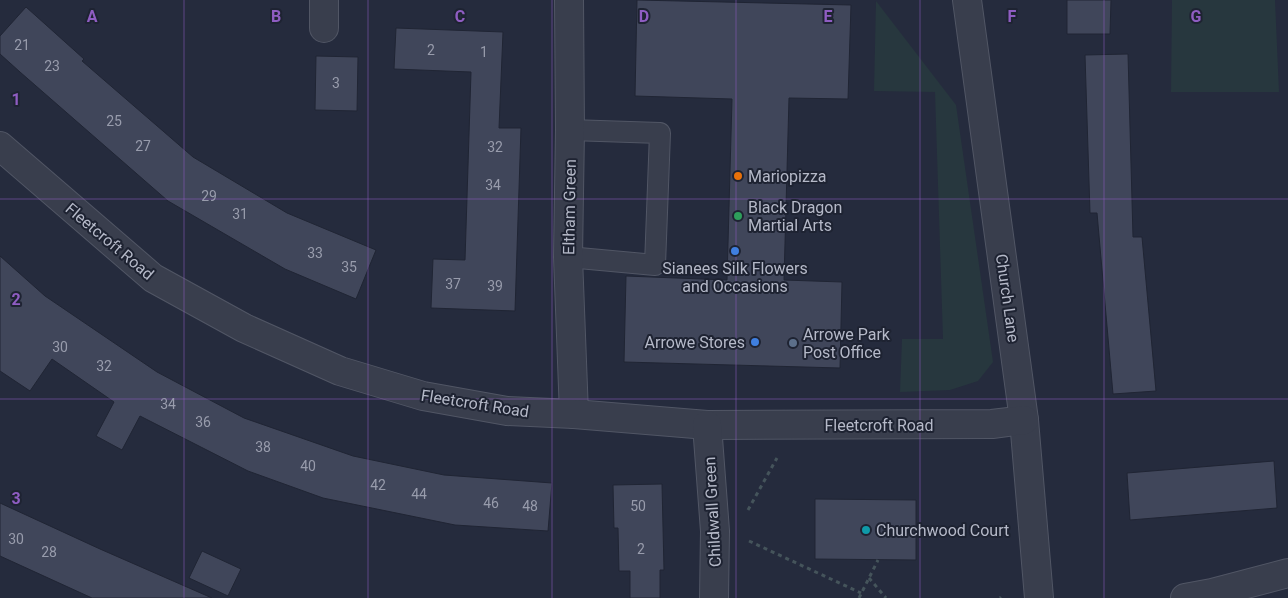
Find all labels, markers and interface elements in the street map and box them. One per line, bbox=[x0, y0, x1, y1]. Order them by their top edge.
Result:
text: A bbox=[87, 7, 98, 26]
text: B bbox=[271, 7, 281, 26]
text: C bbox=[455, 7, 465, 26]
text: D bbox=[639, 7, 649, 26]
text: E bbox=[824, 7, 833, 26]
text: F bbox=[1008, 7, 1017, 26]
text: G bbox=[1191, 7, 1202, 26]
house number: 21 bbox=[14, 37, 30, 53]
house number: 2 bbox=[427, 42, 435, 58]
house number: 1 bbox=[480, 44, 488, 60]
house number: 23 bbox=[44, 58, 60, 74]
house number: 3 bbox=[332, 75, 340, 91]
text: 1 bbox=[11, 90, 21, 109]
house number: 25 bbox=[106, 113, 122, 129]
house number: 27 bbox=[135, 138, 151, 154]
house number: 32 bbox=[487, 139, 503, 155]
street label: Eltham Green bbox=[559, 159, 580, 255]
place label: Mariopizza bbox=[748, 167, 827, 186]
marker: Mariopizza bbox=[732, 170, 744, 182]
house number: 34 bbox=[485, 177, 501, 193]
house number: 29 bbox=[201, 188, 217, 204]
place label: Black Dragon Martial Arts bbox=[748, 198, 842, 235]
street label: Fleetcroft Road bbox=[62, 199, 158, 284]
house number: 31 bbox=[232, 206, 248, 222]
marker: Black Dragon Martial Arts bbox=[732, 210, 744, 222]
house number: 33 bbox=[307, 245, 323, 261]
marker: Sianees Silk Flowers and Occasions bbox=[729, 245, 741, 257]
street label: Church Lane bbox=[992, 253, 1023, 344]
house number: 35 bbox=[341, 259, 357, 275]
place label: Sianees Silk Flowers and Occasions bbox=[662, 259, 808, 296]
house number: 37 bbox=[445, 276, 461, 292]
house number: 39 bbox=[487, 278, 503, 294]
text: 2 bbox=[11, 290, 21, 309]
place label: Arrowe Park Post Office bbox=[803, 325, 891, 362]
place label: Arrowe Stores bbox=[645, 333, 745, 352]
marker: Arrowe Stores bbox=[749, 336, 761, 348]
marker: Arrowe Park Post Office bbox=[787, 337, 799, 349]
house number: 30 bbox=[52, 339, 68, 355]
house number: 32 bbox=[96, 358, 112, 374]
street label: Fleetcroft Road bbox=[420, 386, 530, 421]
house number: 34 bbox=[160, 396, 176, 412]
house number: 36 bbox=[195, 414, 211, 430]
street label: Fleetcroft Road bbox=[824, 416, 934, 435]
house number: 38 bbox=[255, 439, 271, 455]
street label: Childwall Green bbox=[700, 456, 725, 568]
house number: 40 bbox=[300, 458, 316, 474]
house number: 42 bbox=[370, 477, 386, 493]
house number: 44 bbox=[411, 486, 427, 502]
text: 3 bbox=[11, 489, 21, 508]
house number: 46 bbox=[483, 495, 499, 511]
house number: 48 bbox=[522, 498, 538, 514]
house number: 50 bbox=[630, 498, 646, 514]
place label: Churchwood Court bbox=[876, 521, 1009, 540]
marker: Churchwood Court bbox=[860, 524, 872, 536]
house number: 30 bbox=[8, 531, 24, 547]
house number: 2 bbox=[637, 541, 645, 557]
house number: 28 bbox=[41, 544, 57, 560]

